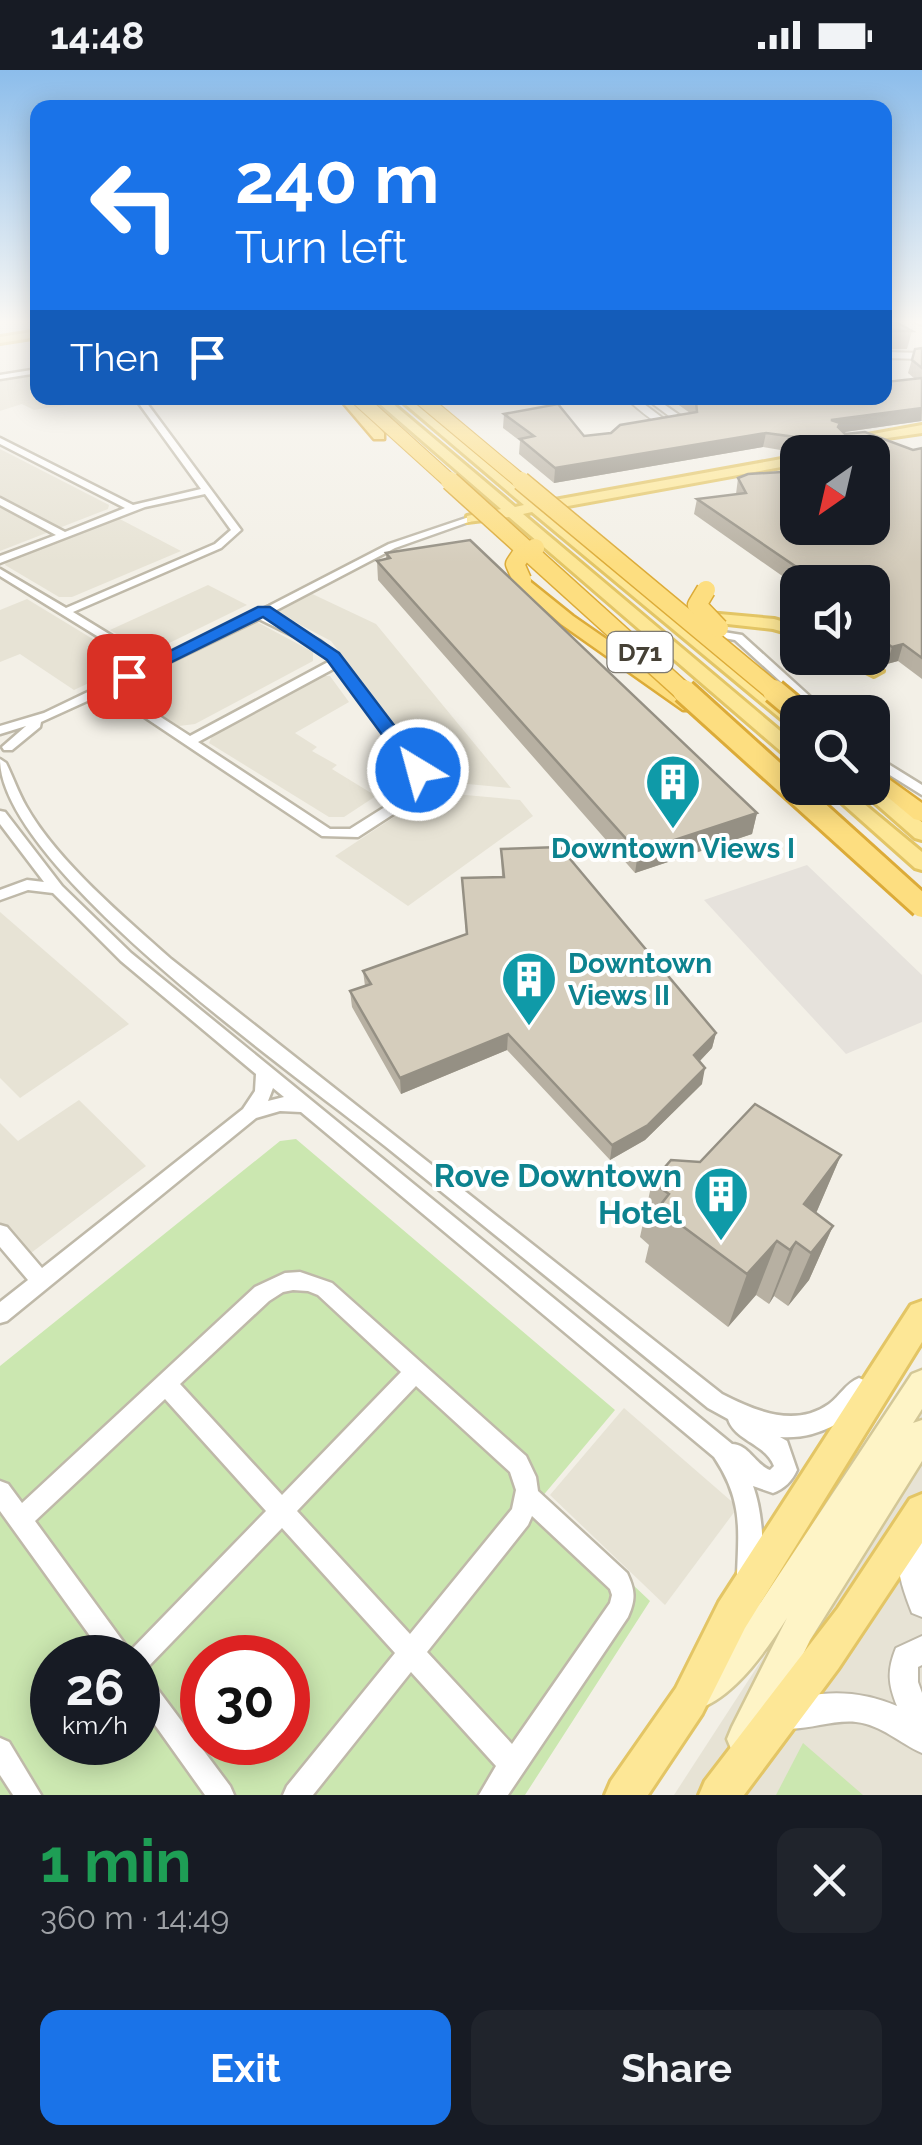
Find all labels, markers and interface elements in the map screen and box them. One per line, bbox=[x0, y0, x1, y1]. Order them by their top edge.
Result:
text: 14:48 bbox=[50, 13, 145, 58]
text: 240 m bbox=[235, 137, 439, 219]
icon: left bbox=[70, 140, 200, 270]
text: Turn left bbox=[235, 221, 407, 274]
icon: arrive bbox=[180, 330, 235, 385]
text: Then bbox=[70, 335, 160, 380]
north arrow bbox=[780, 435, 890, 545]
map controls bbox=[780, 435, 890, 805]
button: sound bbox=[780, 565, 890, 675]
road number: D71 bbox=[608, 632, 672, 672]
pin bbox=[87, 634, 172, 719]
icon: arrive bbox=[102, 649, 157, 704]
button: search bbox=[780, 695, 890, 805]
position arrow bbox=[366, 718, 470, 822]
building icon: Downtown Views I bbox=[643, 752, 703, 831]
place label: Downtown Views I bbox=[551, 832, 795, 865]
place label: Downtown Views II bbox=[568, 947, 712, 1012]
building icon: Downtown Views II bbox=[499, 949, 559, 1028]
place label: Rove Downtown Hotel bbox=[434, 1157, 683, 1231]
building icon: Rove Downtown Hotel bbox=[691, 1164, 751, 1243]
speed limit sign: 30 bbox=[180, 1635, 310, 1765]
text: 26 bbox=[66, 1658, 124, 1717]
text: km/h bbox=[62, 1710, 128, 1740]
text: 1 min bbox=[40, 1826, 191, 1896]
button: close bbox=[777, 1828, 882, 1933]
text: 360 m · 14:49 bbox=[40, 1899, 229, 1936]
button: Exit bbox=[40, 2010, 451, 2125]
button: Share bbox=[471, 2010, 882, 2125]

